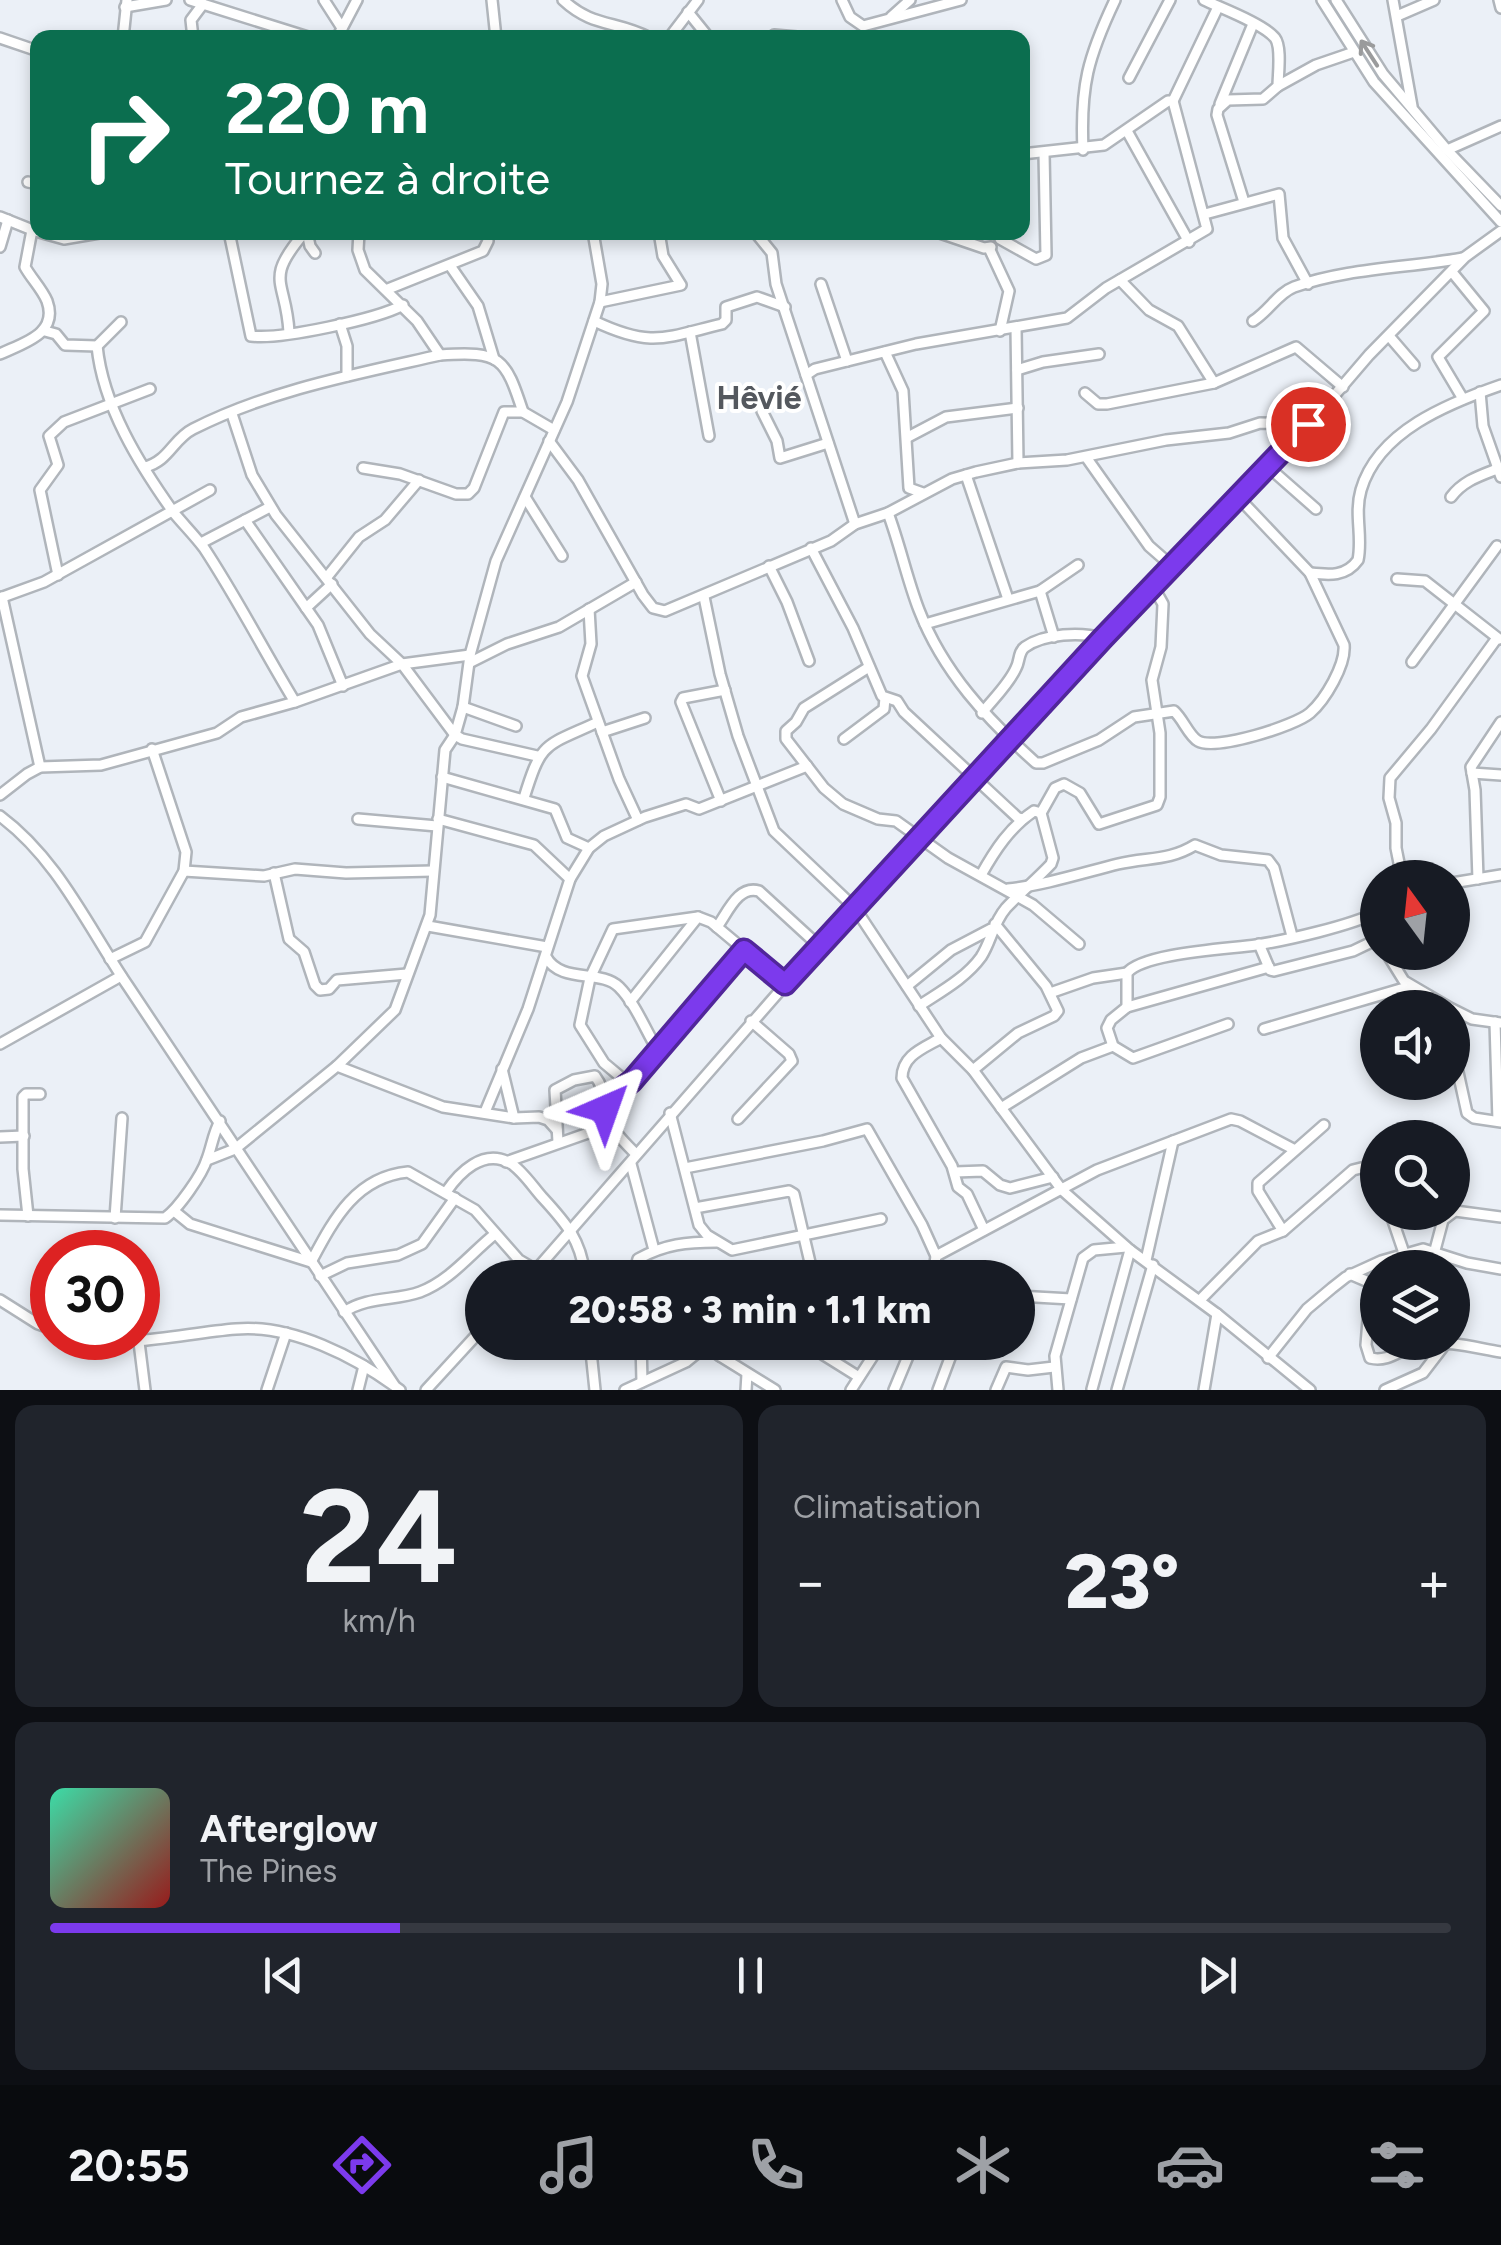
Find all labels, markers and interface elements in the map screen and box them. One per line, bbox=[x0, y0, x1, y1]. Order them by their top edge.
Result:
one-way arrow bbox=[1359, 39, 1380, 68]
text: 220 m bbox=[225, 66, 429, 151]
icon: right bbox=[60, 70, 190, 200]
text: Tournez à droite bbox=[225, 151, 550, 205]
district label: Hêvié bbox=[716, 379, 802, 417]
pin bbox=[1266, 382, 1351, 467]
icon: arrive bbox=[1281, 397, 1336, 452]
north arrow bbox=[1360, 860, 1470, 970]
map controls bbox=[1360, 860, 1470, 1360]
button: sound bbox=[1360, 990, 1470, 1100]
position arrow bbox=[553, 1057, 657, 1161]
button: search bbox=[1360, 1120, 1470, 1230]
speed limit sign: 30 bbox=[30, 1230, 160, 1360]
button: layers bbox=[1360, 1250, 1470, 1360]
text: 20:58 · 3 min · 1.1 km bbox=[569, 1287, 931, 1333]
text: 24 bbox=[300, 1459, 458, 1615]
text: Climatisation bbox=[793, 1488, 981, 1526]
text: 23° bbox=[1065, 1537, 1179, 1627]
text: − bbox=[793, 1549, 827, 1615]
text: + bbox=[1417, 1549, 1451, 1615]
text: km/h bbox=[342, 1602, 416, 1640]
text: Afterglow bbox=[200, 1806, 378, 1852]
text: The Pines bbox=[200, 1852, 337, 1890]
icon: previous bbox=[256, 1948, 311, 2003]
icon: pause bbox=[723, 1948, 778, 2003]
icon: next bbox=[1190, 1948, 1245, 2003]
icon: directions bbox=[327, 2130, 397, 2200]
icon: music bbox=[534, 2130, 604, 2200]
icon: phone bbox=[741, 2130, 811, 2200]
icon: climate bbox=[948, 2130, 1018, 2200]
icon: car bbox=[1155, 2130, 1225, 2200]
icon: filters bbox=[1362, 2130, 1432, 2200]
text: 20:55 bbox=[69, 2138, 190, 2192]

